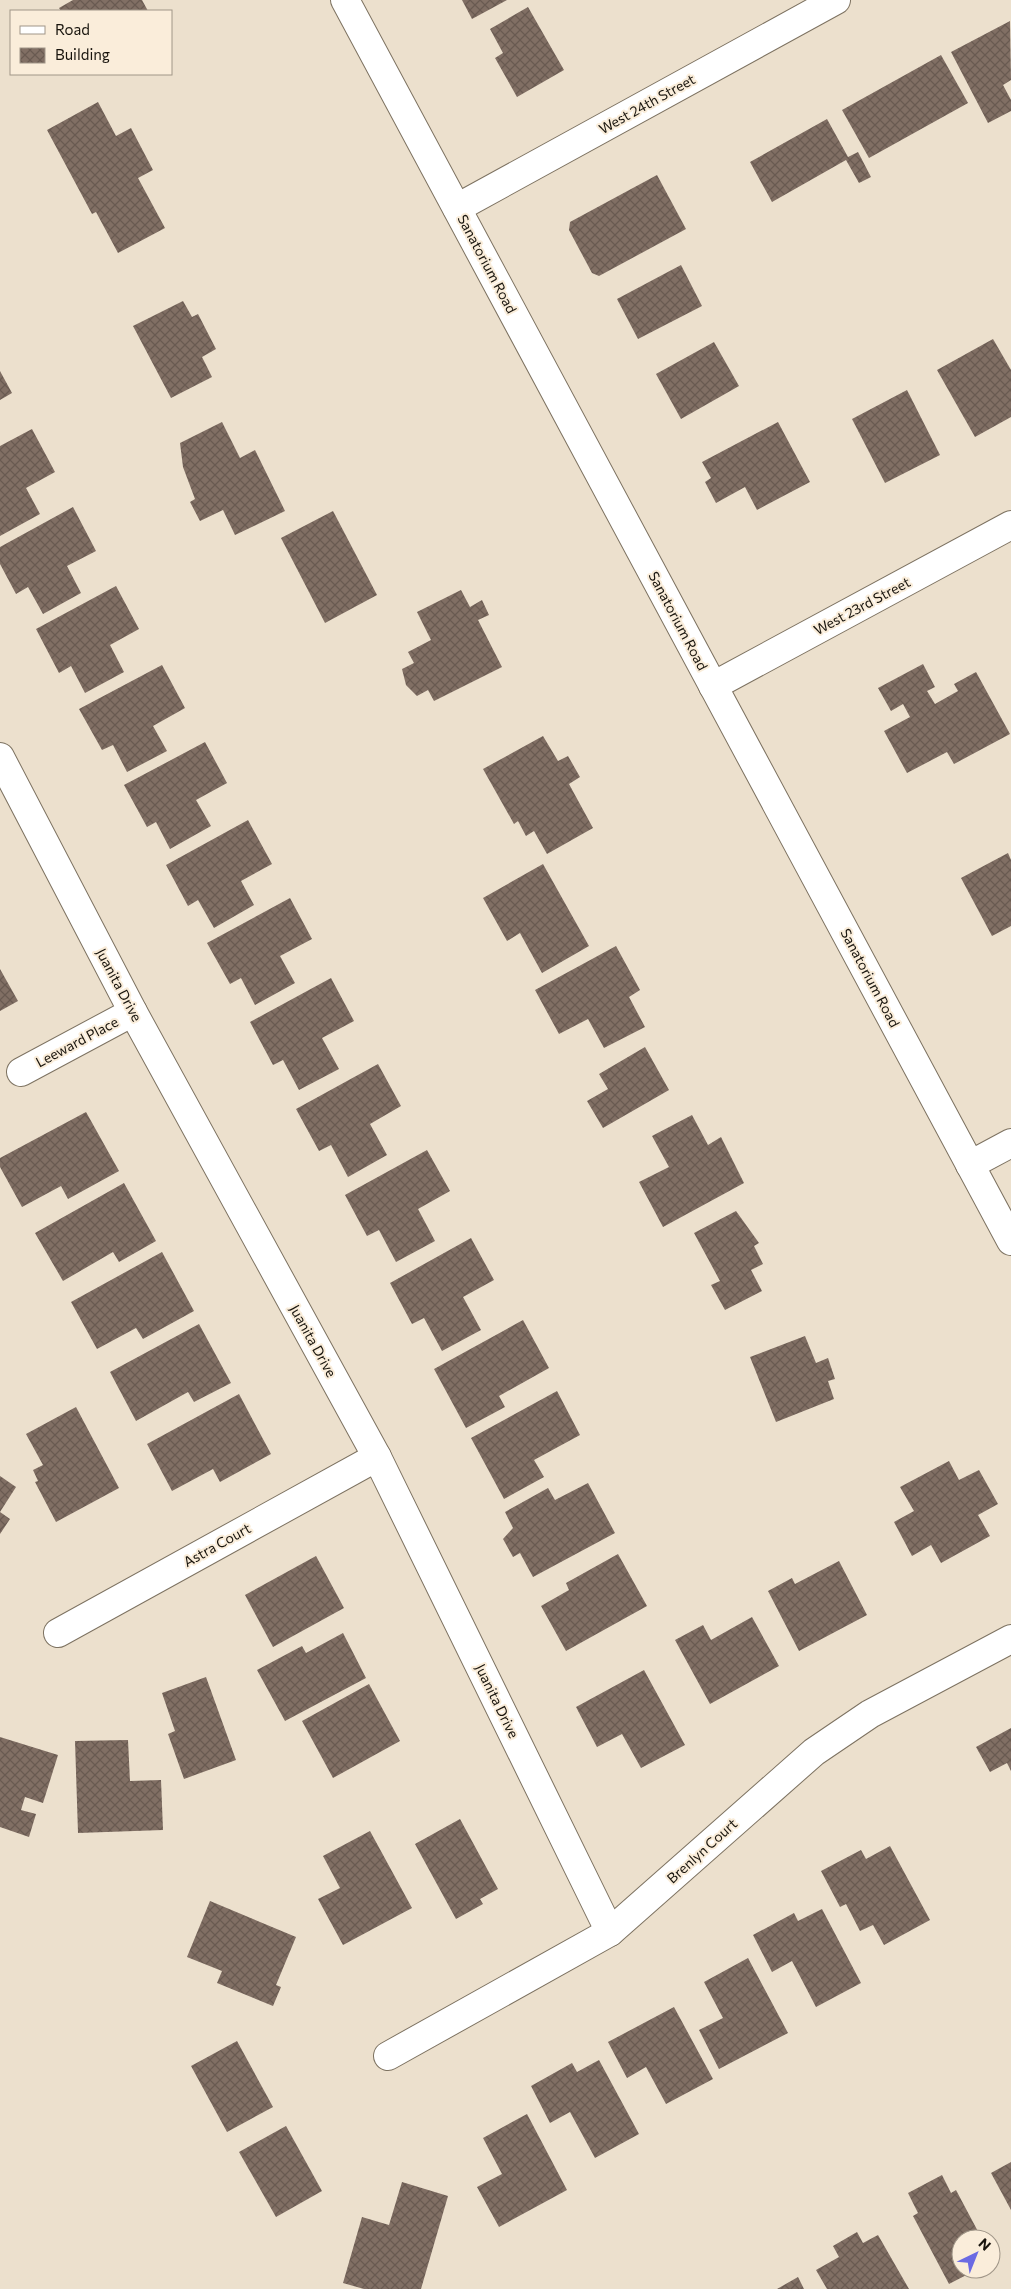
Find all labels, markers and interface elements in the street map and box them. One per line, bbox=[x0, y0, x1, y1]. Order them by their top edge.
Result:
legend bbox=[10, 10, 172, 75]
text: Road bbox=[55, 20, 90, 38]
text: Building bbox=[55, 45, 110, 63]
street label: West 24th Street bbox=[596, 70, 698, 137]
street label: Sanatorium Road bbox=[454, 211, 521, 316]
street label: Sanatorium Road bbox=[645, 568, 712, 673]
street label: West 23rd Street bbox=[811, 573, 913, 638]
street label: Sanatorium Road bbox=[837, 925, 904, 1030]
street label: Juanita Drive bbox=[93, 945, 146, 1024]
street label: Leeward Place bbox=[33, 1013, 121, 1070]
street label: Juanita Drive bbox=[287, 1301, 340, 1380]
street label: Astra Court bbox=[180, 1519, 254, 1570]
street label: Juanita Drive bbox=[472, 1661, 523, 1741]
street label: Brenlyn Court bbox=[663, 1815, 740, 1887]
north arrow bbox=[951, 2229, 1001, 2279]
text: N bbox=[976, 2234, 995, 2254]

